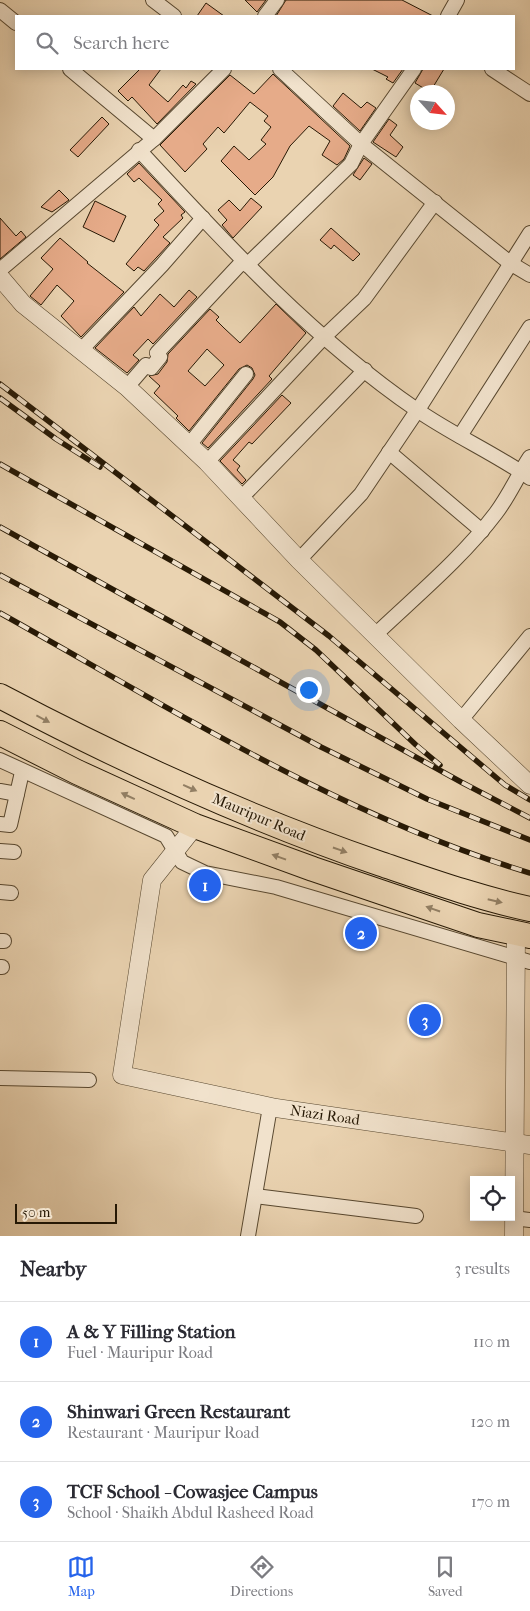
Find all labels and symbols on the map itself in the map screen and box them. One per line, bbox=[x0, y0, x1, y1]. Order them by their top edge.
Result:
north arrow bbox=[410, 85, 455, 130]
your location bbox=[296, 677, 322, 703]
one-way arrow bbox=[36, 715, 50, 723]
one-way arrow bbox=[183, 785, 197, 793]
street label: Mauripur Road bbox=[210, 789, 309, 845]
one-way arrow bbox=[121, 791, 135, 799]
one-way arrow bbox=[333, 847, 348, 854]
one-way arrow bbox=[271, 853, 286, 861]
pin: 1 bbox=[189, 866, 221, 904]
one-way arrow bbox=[487, 897, 502, 905]
one-way arrow bbox=[425, 905, 440, 912]
pin: 2 bbox=[345, 914, 377, 952]
pin: 3 bbox=[409, 1001, 441, 1039]
street label: Niazi Road bbox=[289, 1101, 362, 1129]
scale bar bbox=[15, 1201, 118, 1224]

